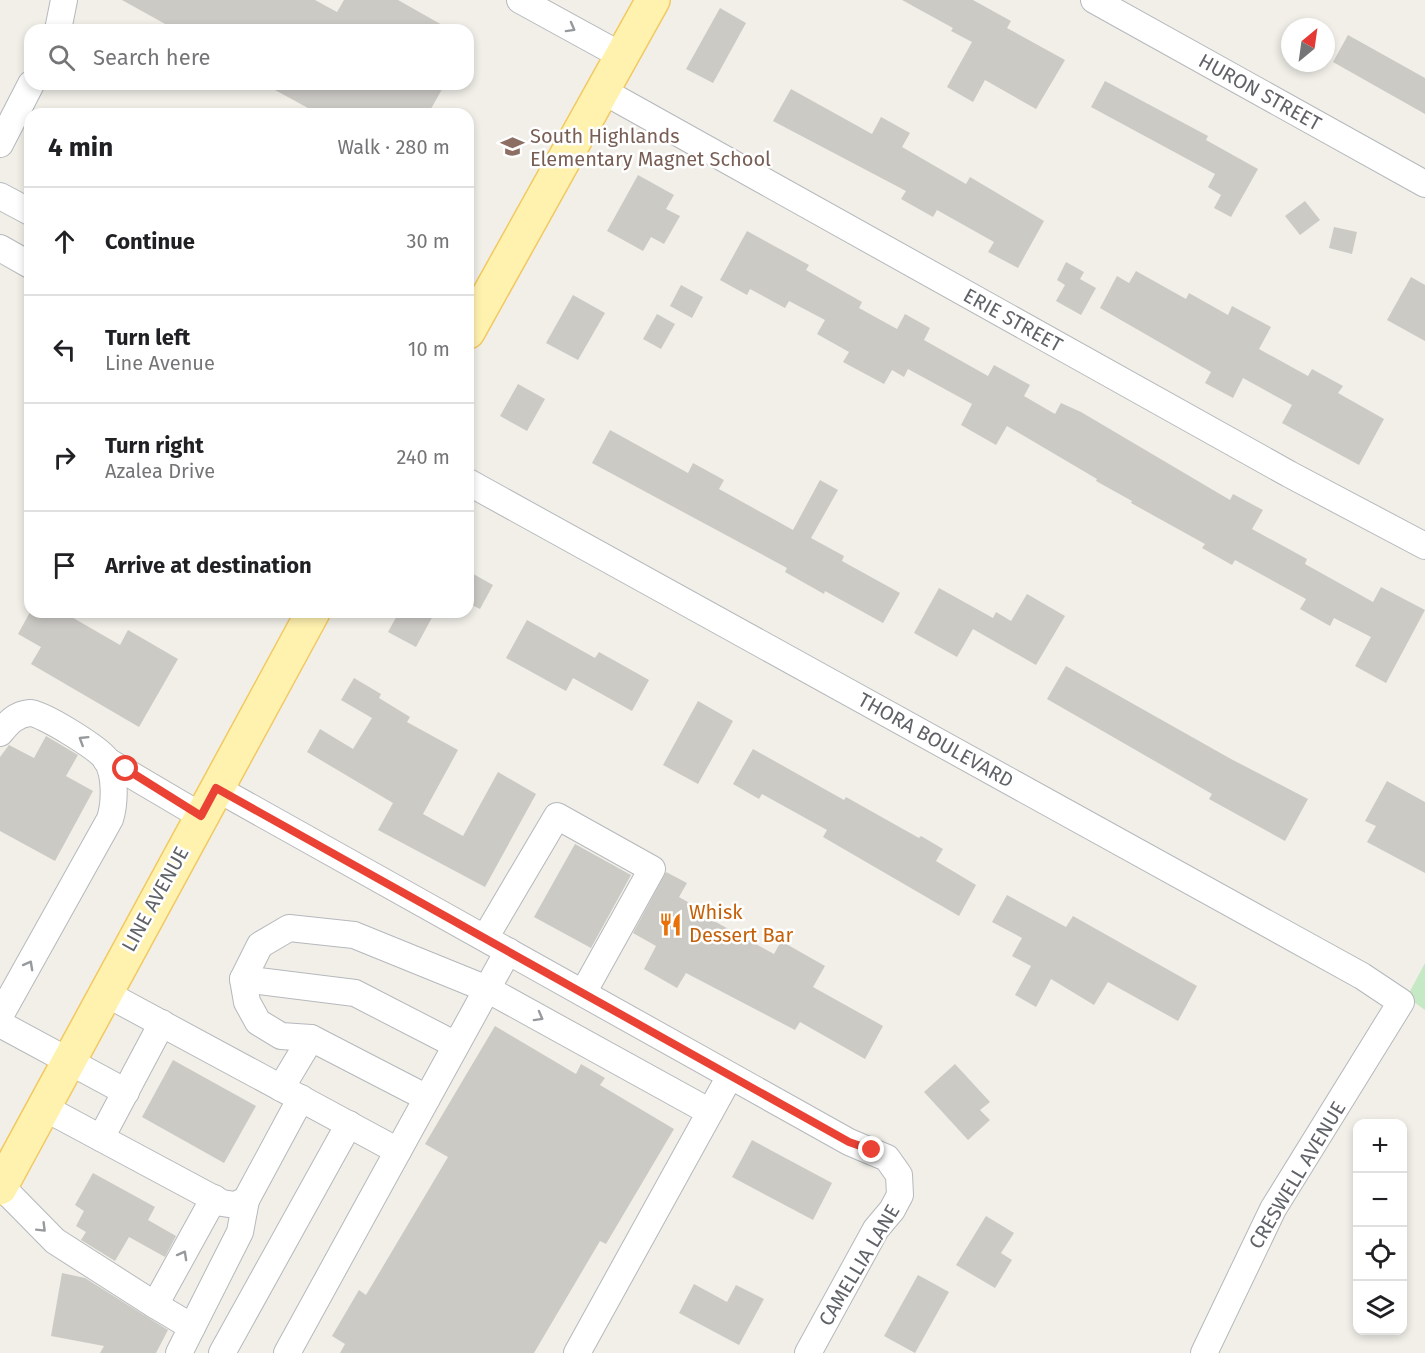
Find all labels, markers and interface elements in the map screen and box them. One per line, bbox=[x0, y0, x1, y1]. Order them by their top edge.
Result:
north arrow bbox=[1281, 18, 1335, 72]
one-way arrow bbox=[565, 21, 575, 32]
search box bbox=[24, 24, 474, 90]
icon: search bbox=[45, 41, 78, 74]
text: Search here bbox=[93, 44, 211, 71]
street label: HURON STREET bbox=[1195, 48, 1326, 136]
place label: South Highlands Elementary Magnet School bbox=[530, 124, 771, 171]
text: 4 min bbox=[48, 132, 113, 163]
school or university icon: South Highlands Elementary Magnet School bbox=[499, 134, 525, 160]
text: Walk · 280 m bbox=[337, 135, 450, 159]
icon: ahead bbox=[48, 225, 81, 258]
text: Continue bbox=[105, 228, 195, 255]
text: 30 m bbox=[406, 229, 450, 253]
street label: ERIE STREET bbox=[959, 283, 1067, 357]
text: Turn left bbox=[105, 324, 190, 351]
icon: left bbox=[48, 333, 81, 366]
text: 10 m bbox=[408, 337, 450, 361]
text: Line Avenue bbox=[105, 351, 215, 375]
text: Turn right bbox=[105, 432, 204, 459]
icon: right bbox=[48, 441, 81, 474]
text: 240 m bbox=[396, 445, 450, 469]
text: Azalea Drive bbox=[105, 459, 215, 483]
icon: arrive bbox=[48, 549, 81, 582]
text: Arrive at destination bbox=[105, 552, 312, 579]
street label: THORA BOULEVARD bbox=[854, 687, 1018, 793]
one-way arrow bbox=[79, 736, 89, 748]
route start bbox=[112, 755, 138, 781]
street label: LINE AVENUE bbox=[116, 842, 194, 956]
place label: Whisk Dessert Bar bbox=[689, 900, 793, 947]
restaurant icon: Whisk Dessert Bar bbox=[658, 911, 684, 937]
one-way arrow bbox=[21, 960, 33, 971]
one-way arrow bbox=[532, 1010, 543, 1021]
street label: CRESWELL AVENUE bbox=[1244, 1097, 1350, 1253]
map controls bbox=[1353, 1119, 1407, 1335]
button: + bbox=[1353, 1119, 1407, 1173]
route end bbox=[858, 1136, 884, 1162]
button: − bbox=[1353, 1173, 1407, 1227]
street label: CAMELLIA LANE bbox=[813, 1200, 905, 1330]
one-way arrow bbox=[35, 1220, 46, 1231]
button: locate bbox=[1353, 1227, 1407, 1281]
one-way arrow bbox=[176, 1251, 187, 1261]
button: layers bbox=[1353, 1281, 1407, 1335]

